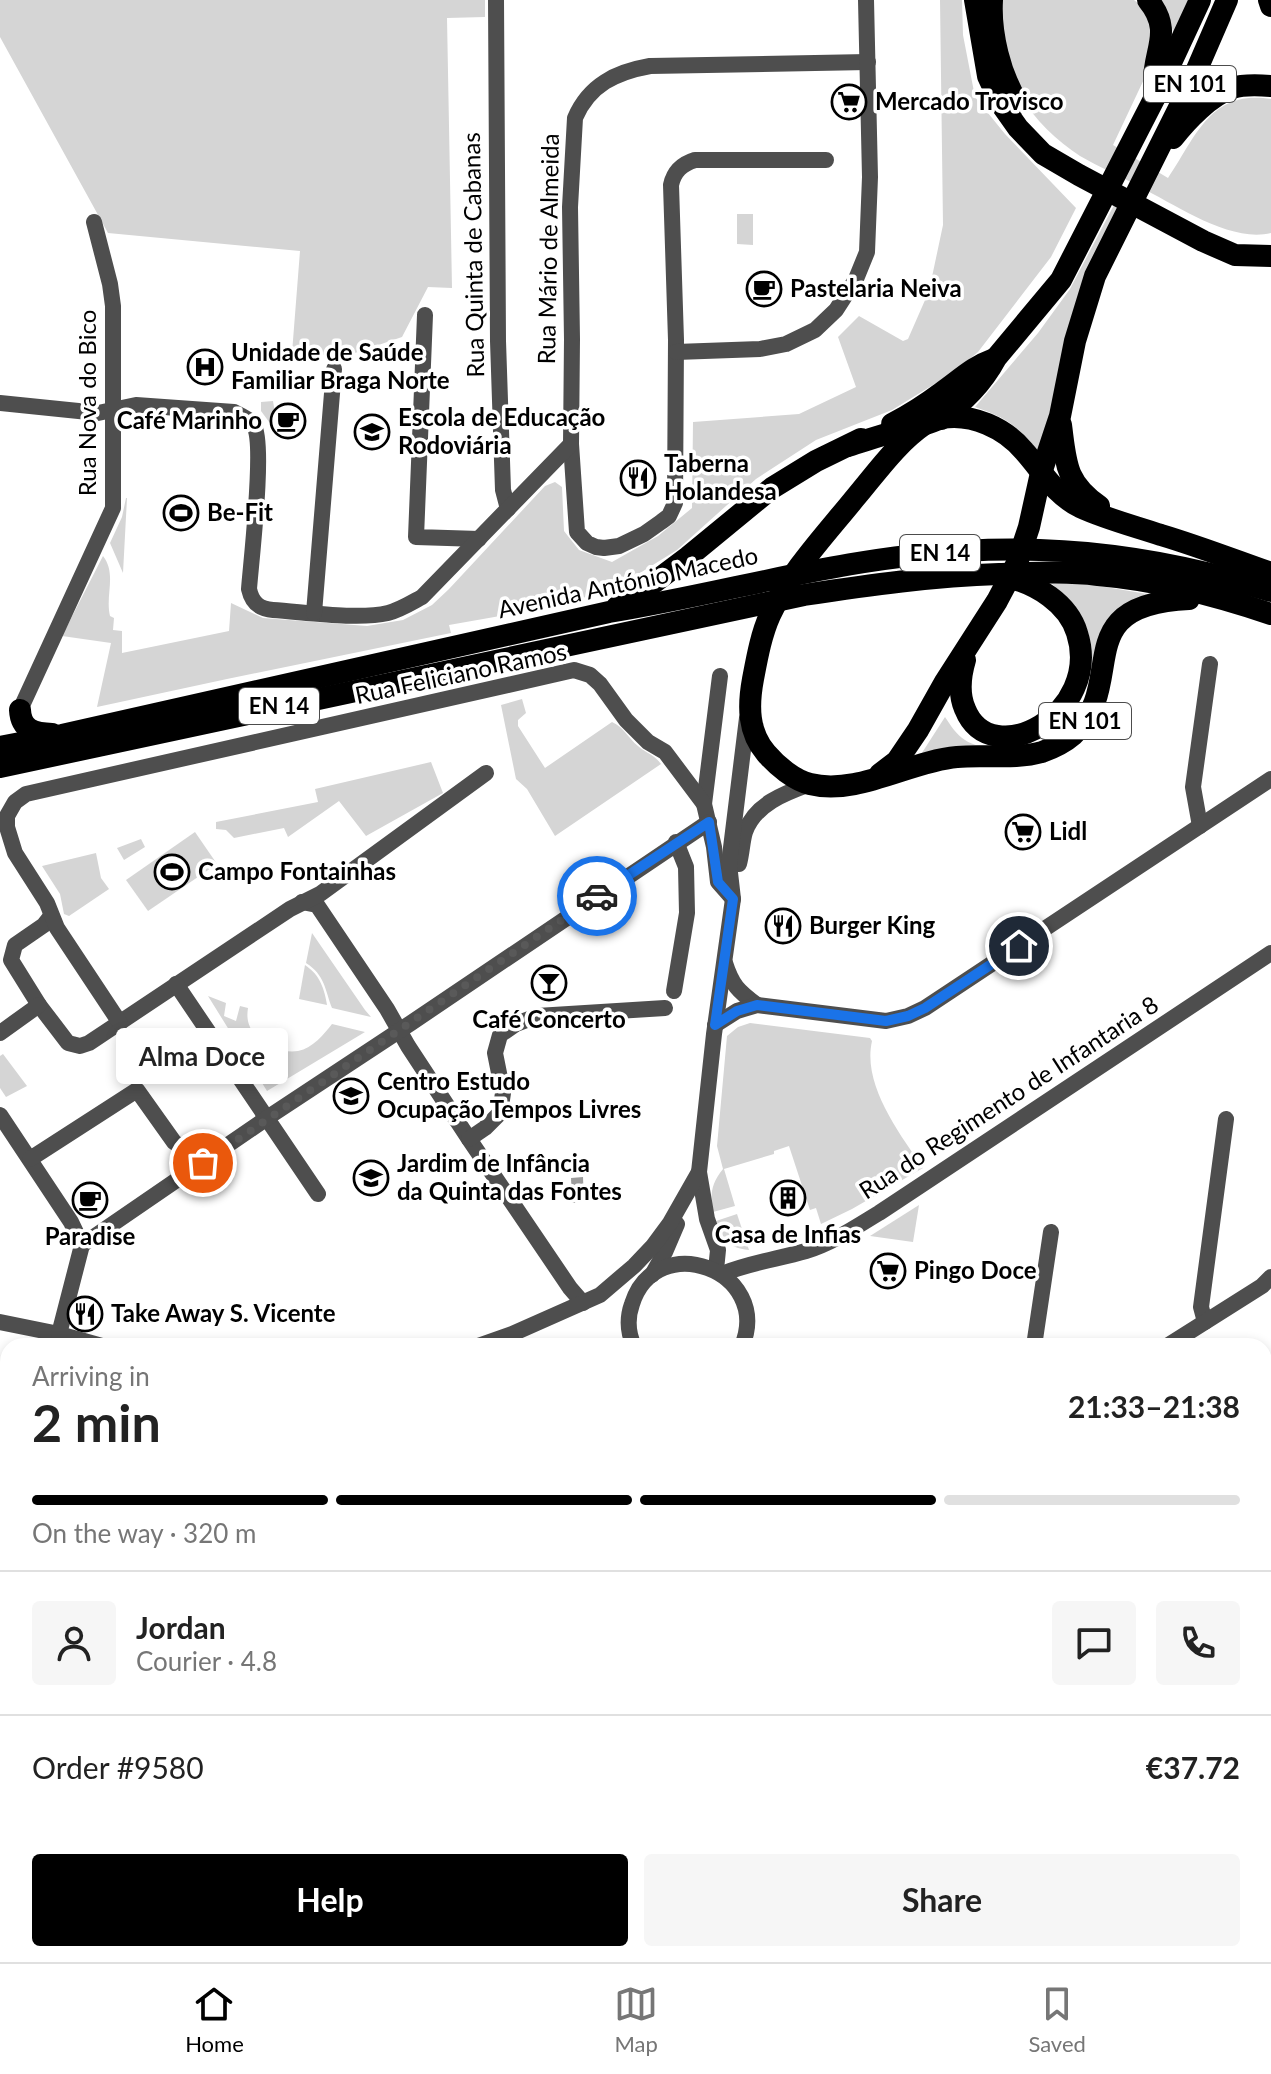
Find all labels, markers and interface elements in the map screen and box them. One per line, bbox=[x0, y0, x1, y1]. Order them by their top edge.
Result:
road number: EN 101 bbox=[1144, 66, 1236, 102]
supermarket icon: Mercado Trovisco bbox=[830, 83, 868, 121]
place label: Mercado Trovisco bbox=[875, 86, 1063, 115]
street label: Rua Quinta de Cabanas bbox=[456, 132, 489, 378]
street label: Rua Mário de Almeida bbox=[531, 133, 564, 365]
cafe icon: Pastelaria Neiva bbox=[745, 270, 783, 308]
place label: Pastelaria Neiva bbox=[790, 273, 962, 302]
street label: Rua Nova do Bico bbox=[72, 310, 101, 496]
place label: Unidade de Saúde Familiar Braga Norte bbox=[231, 337, 450, 394]
hospital icon: Unidade de Saúde Familiar Braga Norte bbox=[186, 348, 224, 386]
cafe icon: Café Marinho bbox=[269, 402, 307, 440]
place label: Escola de Educação Rodoviária bbox=[398, 402, 605, 459]
place label: Café Marinho bbox=[117, 405, 262, 434]
school or university icon: Escola de Educação Rodoviária bbox=[353, 413, 391, 451]
place label: Taberna Holandesa bbox=[664, 448, 777, 505]
restaurant icon: Taberna Holandesa bbox=[619, 459, 657, 497]
sports icon: Be-Fit bbox=[162, 494, 200, 532]
place label: Be-Fit bbox=[207, 497, 273, 526]
road number: EN 14 bbox=[900, 535, 980, 571]
street label: Avenida António Macedo bbox=[495, 540, 760, 623]
street label: Rua Feliciano Ramos bbox=[352, 636, 569, 709]
road number: EN 14 bbox=[239, 688, 319, 724]
road number: EN 101 bbox=[1039, 703, 1131, 739]
supermarket icon: Lidl bbox=[1004, 813, 1042, 851]
place label: Lidl bbox=[1049, 816, 1087, 845]
sports icon: Campo Fontainhas bbox=[153, 853, 191, 891]
place label: Campo Fontainhas bbox=[198, 856, 396, 885]
courier bbox=[557, 856, 637, 936]
icon: car bbox=[575, 874, 619, 918]
restaurant icon: Burger King bbox=[764, 907, 802, 945]
place label: Burger King bbox=[809, 910, 936, 939]
pin bbox=[985, 912, 1053, 980]
icon: home bbox=[997, 924, 1041, 968]
bar icon: Café Concerto bbox=[530, 964, 568, 1002]
street label: Rua do Regimento de Infantaria 8 bbox=[853, 989, 1163, 1204]
place label: Café Concerto bbox=[472, 1004, 626, 1033]
callout: Alma Doce bbox=[117, 1027, 289, 1083]
text: Alma Doce bbox=[139, 1040, 265, 1072]
place label: Centro Estudo Ocupação Tempos Livres bbox=[377, 1066, 641, 1123]
school or university icon: Centro Estudo Ocupação Tempos Livres bbox=[332, 1077, 370, 1115]
pin bbox=[169, 1129, 237, 1197]
icon: bag bbox=[181, 1141, 225, 1185]
place label: Jardim de Infância da Quinta das Fontes bbox=[397, 1148, 622, 1205]
school or university icon: Jardim de Infância da Quinta das Fontes bbox=[352, 1159, 390, 1197]
building icon: Casa de Infias bbox=[769, 1179, 807, 1217]
cafe icon: Paradise bbox=[71, 1181, 109, 1219]
place label: Casa de Infias bbox=[715, 1219, 861, 1248]
place label: Paradise bbox=[45, 1221, 136, 1250]
supermarket icon: Pingo Doce bbox=[869, 1252, 907, 1290]
place label: Pingo Doce bbox=[914, 1255, 1037, 1284]
restaurant icon: Take Away S. Vicente bbox=[66, 1295, 104, 1333]
place label: Take Away S. Vicente bbox=[111, 1298, 336, 1327]
text: Arriving in bbox=[32, 1360, 150, 1392]
text: 21:33–21:38 bbox=[1068, 1388, 1240, 1424]
text: 2 min bbox=[32, 1391, 161, 1453]
text: On the way · 320 m bbox=[32, 1517, 256, 1549]
button: person bbox=[32, 1601, 116, 1685]
button: chat bbox=[1052, 1601, 1136, 1685]
button: phone bbox=[1156, 1601, 1240, 1685]
text: Jordan bbox=[136, 1609, 226, 1645]
text: Courier · 4.8 bbox=[136, 1645, 277, 1677]
text: Order #9580 bbox=[32, 1749, 204, 1785]
text: €37.72 bbox=[1146, 1749, 1240, 1785]
button: Help bbox=[32, 1854, 628, 1946]
button: Share bbox=[644, 1854, 1240, 1946]
tab: Home bbox=[185, 1982, 244, 2057]
tab: Map bbox=[614, 1982, 658, 2057]
tab: Saved bbox=[1028, 1982, 1086, 2057]

